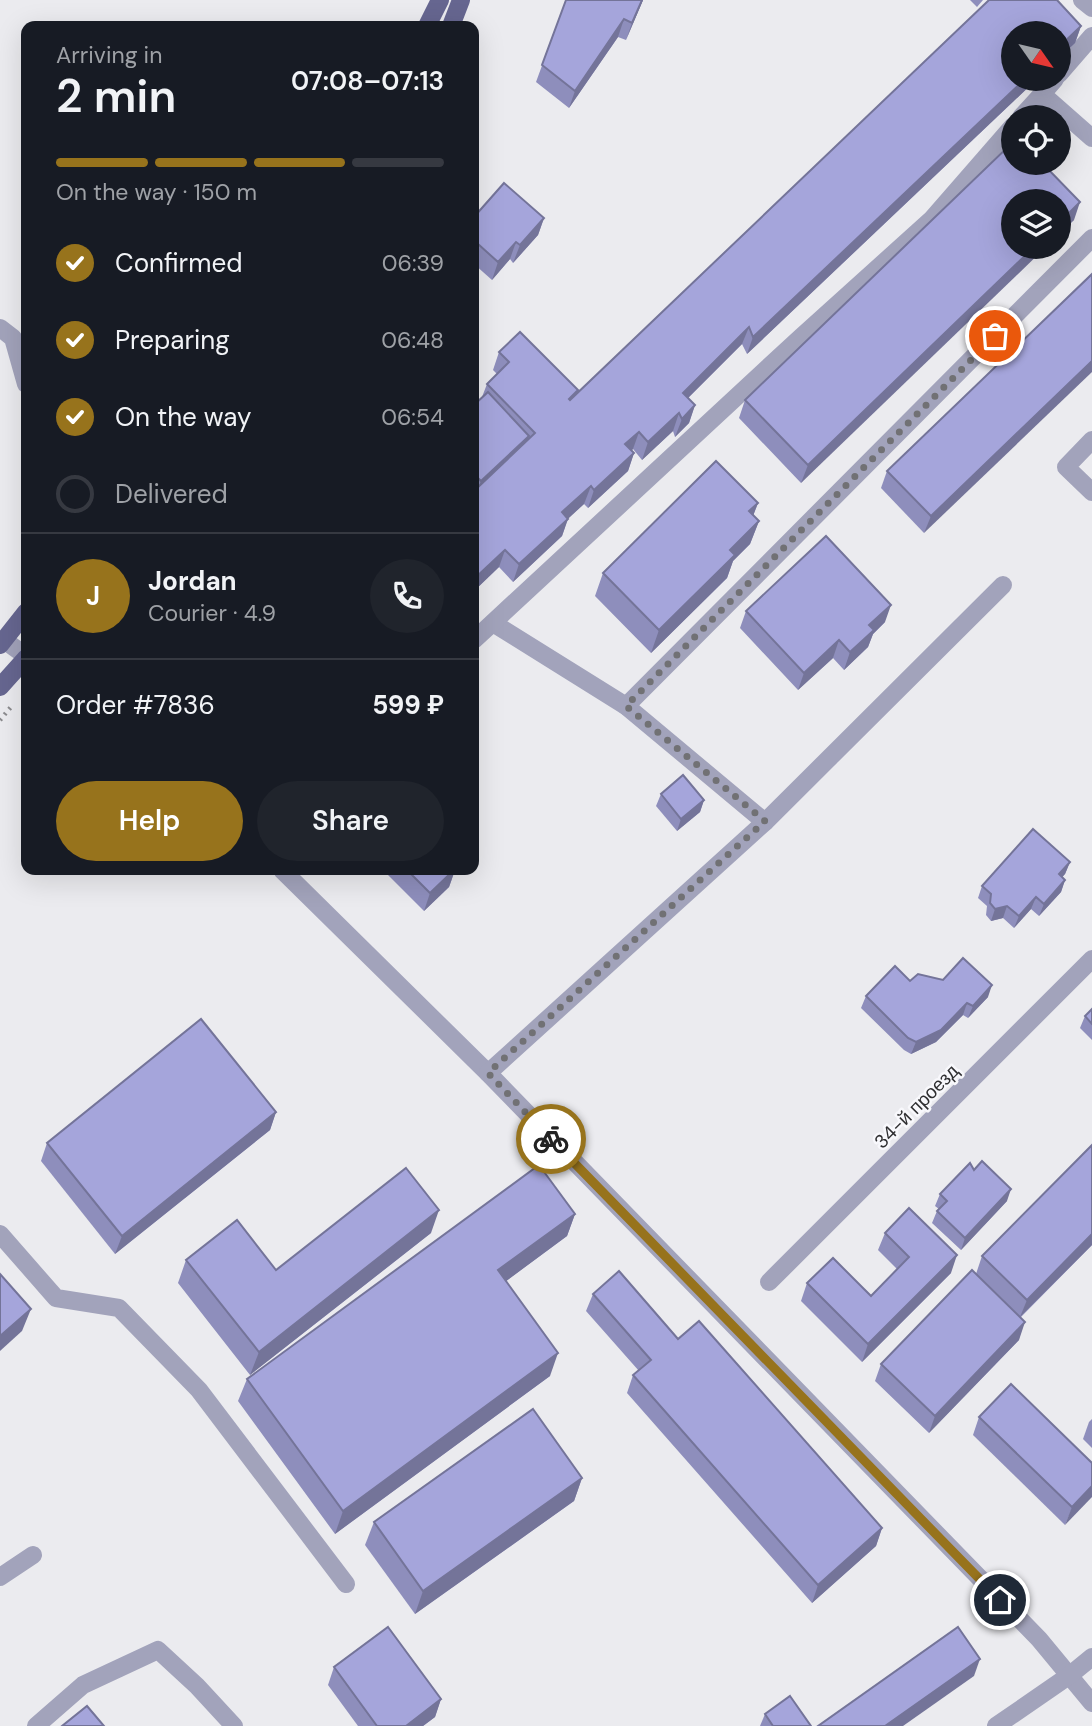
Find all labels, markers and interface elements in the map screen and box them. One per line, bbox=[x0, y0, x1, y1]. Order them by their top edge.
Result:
north arrow bbox=[1001, 21, 1071, 91]
map controls bbox=[1001, 21, 1071, 259]
text: Arriving in bbox=[56, 40, 162, 70]
text: 07:08–07:13 bbox=[291, 64, 444, 98]
text: 2 min bbox=[56, 66, 176, 126]
button: locate bbox=[1001, 105, 1071, 175]
text: On the way · 150 m bbox=[56, 177, 257, 207]
button: layers bbox=[1001, 189, 1071, 259]
icon: check bbox=[56, 244, 94, 282]
text: Confirmed bbox=[115, 246, 242, 280]
text: 06:39 bbox=[382, 248, 444, 278]
pin bbox=[965, 306, 1025, 366]
icon: bag bbox=[976, 317, 1014, 355]
icon: check bbox=[56, 321, 94, 359]
text: Preparing bbox=[115, 323, 230, 357]
text: 06:48 bbox=[381, 325, 444, 355]
icon: check bbox=[56, 398, 94, 436]
text: On the way bbox=[115, 400, 251, 434]
text: 06:54 bbox=[381, 402, 444, 432]
text: Delivered bbox=[115, 477, 228, 511]
button: phone bbox=[370, 559, 444, 633]
text: Jordan bbox=[148, 564, 237, 598]
text: J bbox=[86, 579, 100, 613]
text: Courier · 4.9 bbox=[148, 598, 276, 628]
text: Order #7836 bbox=[56, 688, 215, 722]
text: 599 ₽ bbox=[372, 688, 444, 722]
button: Help bbox=[56, 781, 243, 861]
button: Share bbox=[257, 781, 444, 861]
street label: 34-й проезд bbox=[869, 1059, 964, 1154]
courier bbox=[516, 1104, 586, 1174]
icon: bike bbox=[532, 1120, 570, 1158]
pin bbox=[970, 1570, 1030, 1630]
icon: home bbox=[981, 1581, 1019, 1619]

